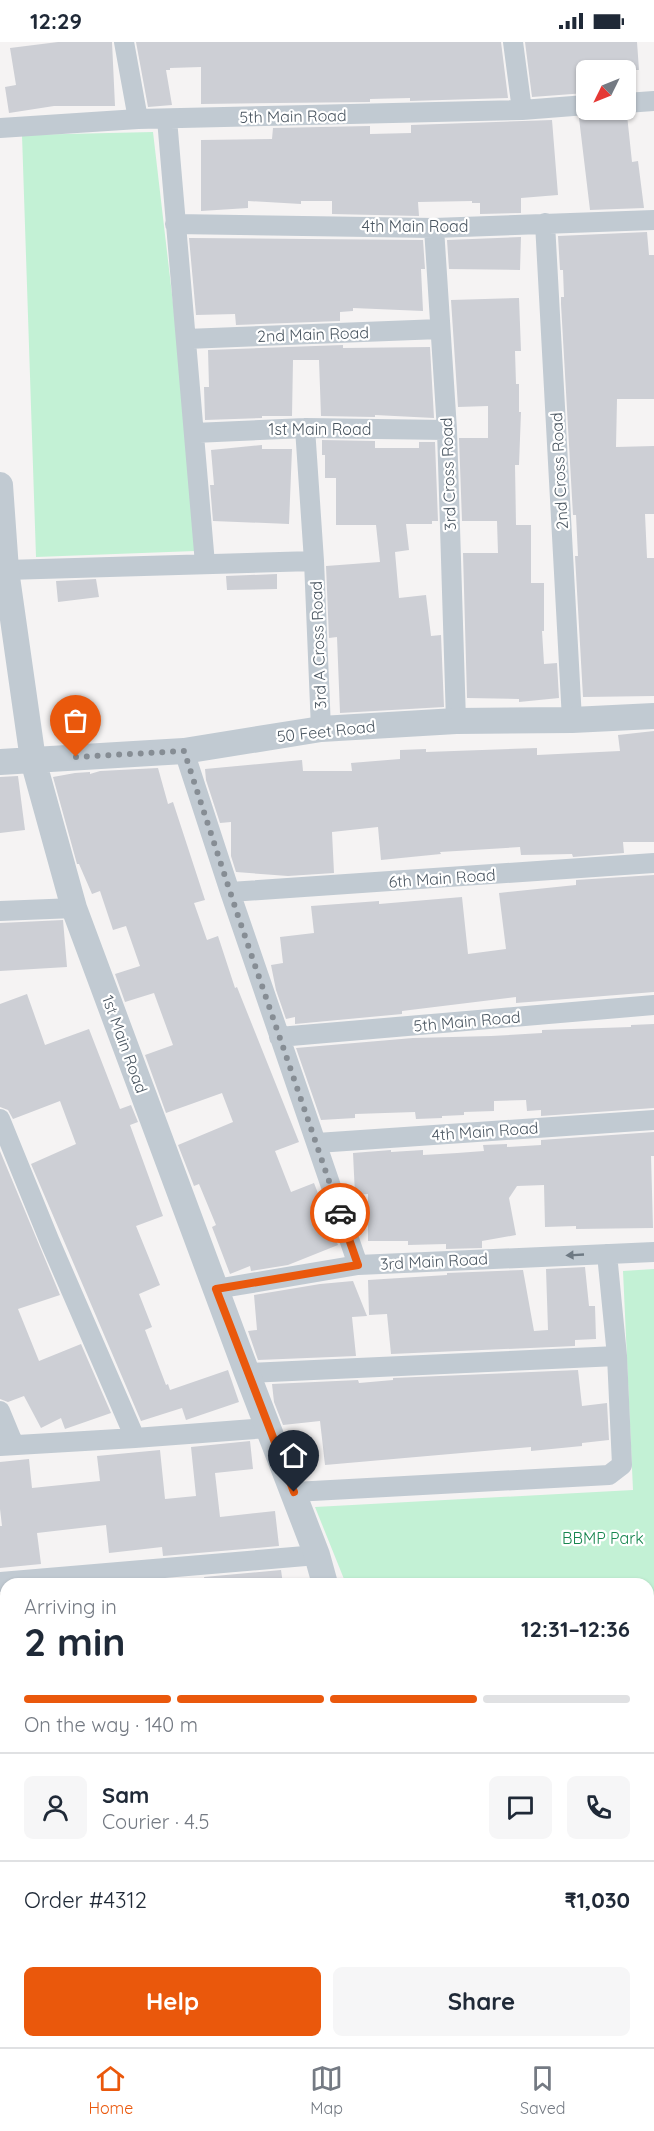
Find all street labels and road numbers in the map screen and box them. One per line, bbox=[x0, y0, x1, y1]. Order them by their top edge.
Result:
street label: 5th Main Road bbox=[239, 105, 347, 127]
street label: 4th Main Road bbox=[362, 216, 468, 236]
street label: 2nd Main Road bbox=[257, 322, 369, 346]
street label: 2nd Cross Road bbox=[546, 412, 572, 530]
street label: 3rd Cross Road bbox=[436, 417, 460, 531]
street label: 1st Main Road bbox=[269, 419, 371, 439]
street label: 3rd A Cross Road bbox=[306, 581, 330, 709]
street label: 50 Feet Road bbox=[276, 716, 376, 746]
street label: 6th Main Road bbox=[388, 864, 496, 892]
street label: 1st Main Road bbox=[98, 992, 152, 1096]
street label: 5th Main Road bbox=[413, 1006, 521, 1036]
street label: 4th Main Road bbox=[431, 1117, 539, 1145]
street label: 3rd Main Road bbox=[380, 1248, 488, 1274]

